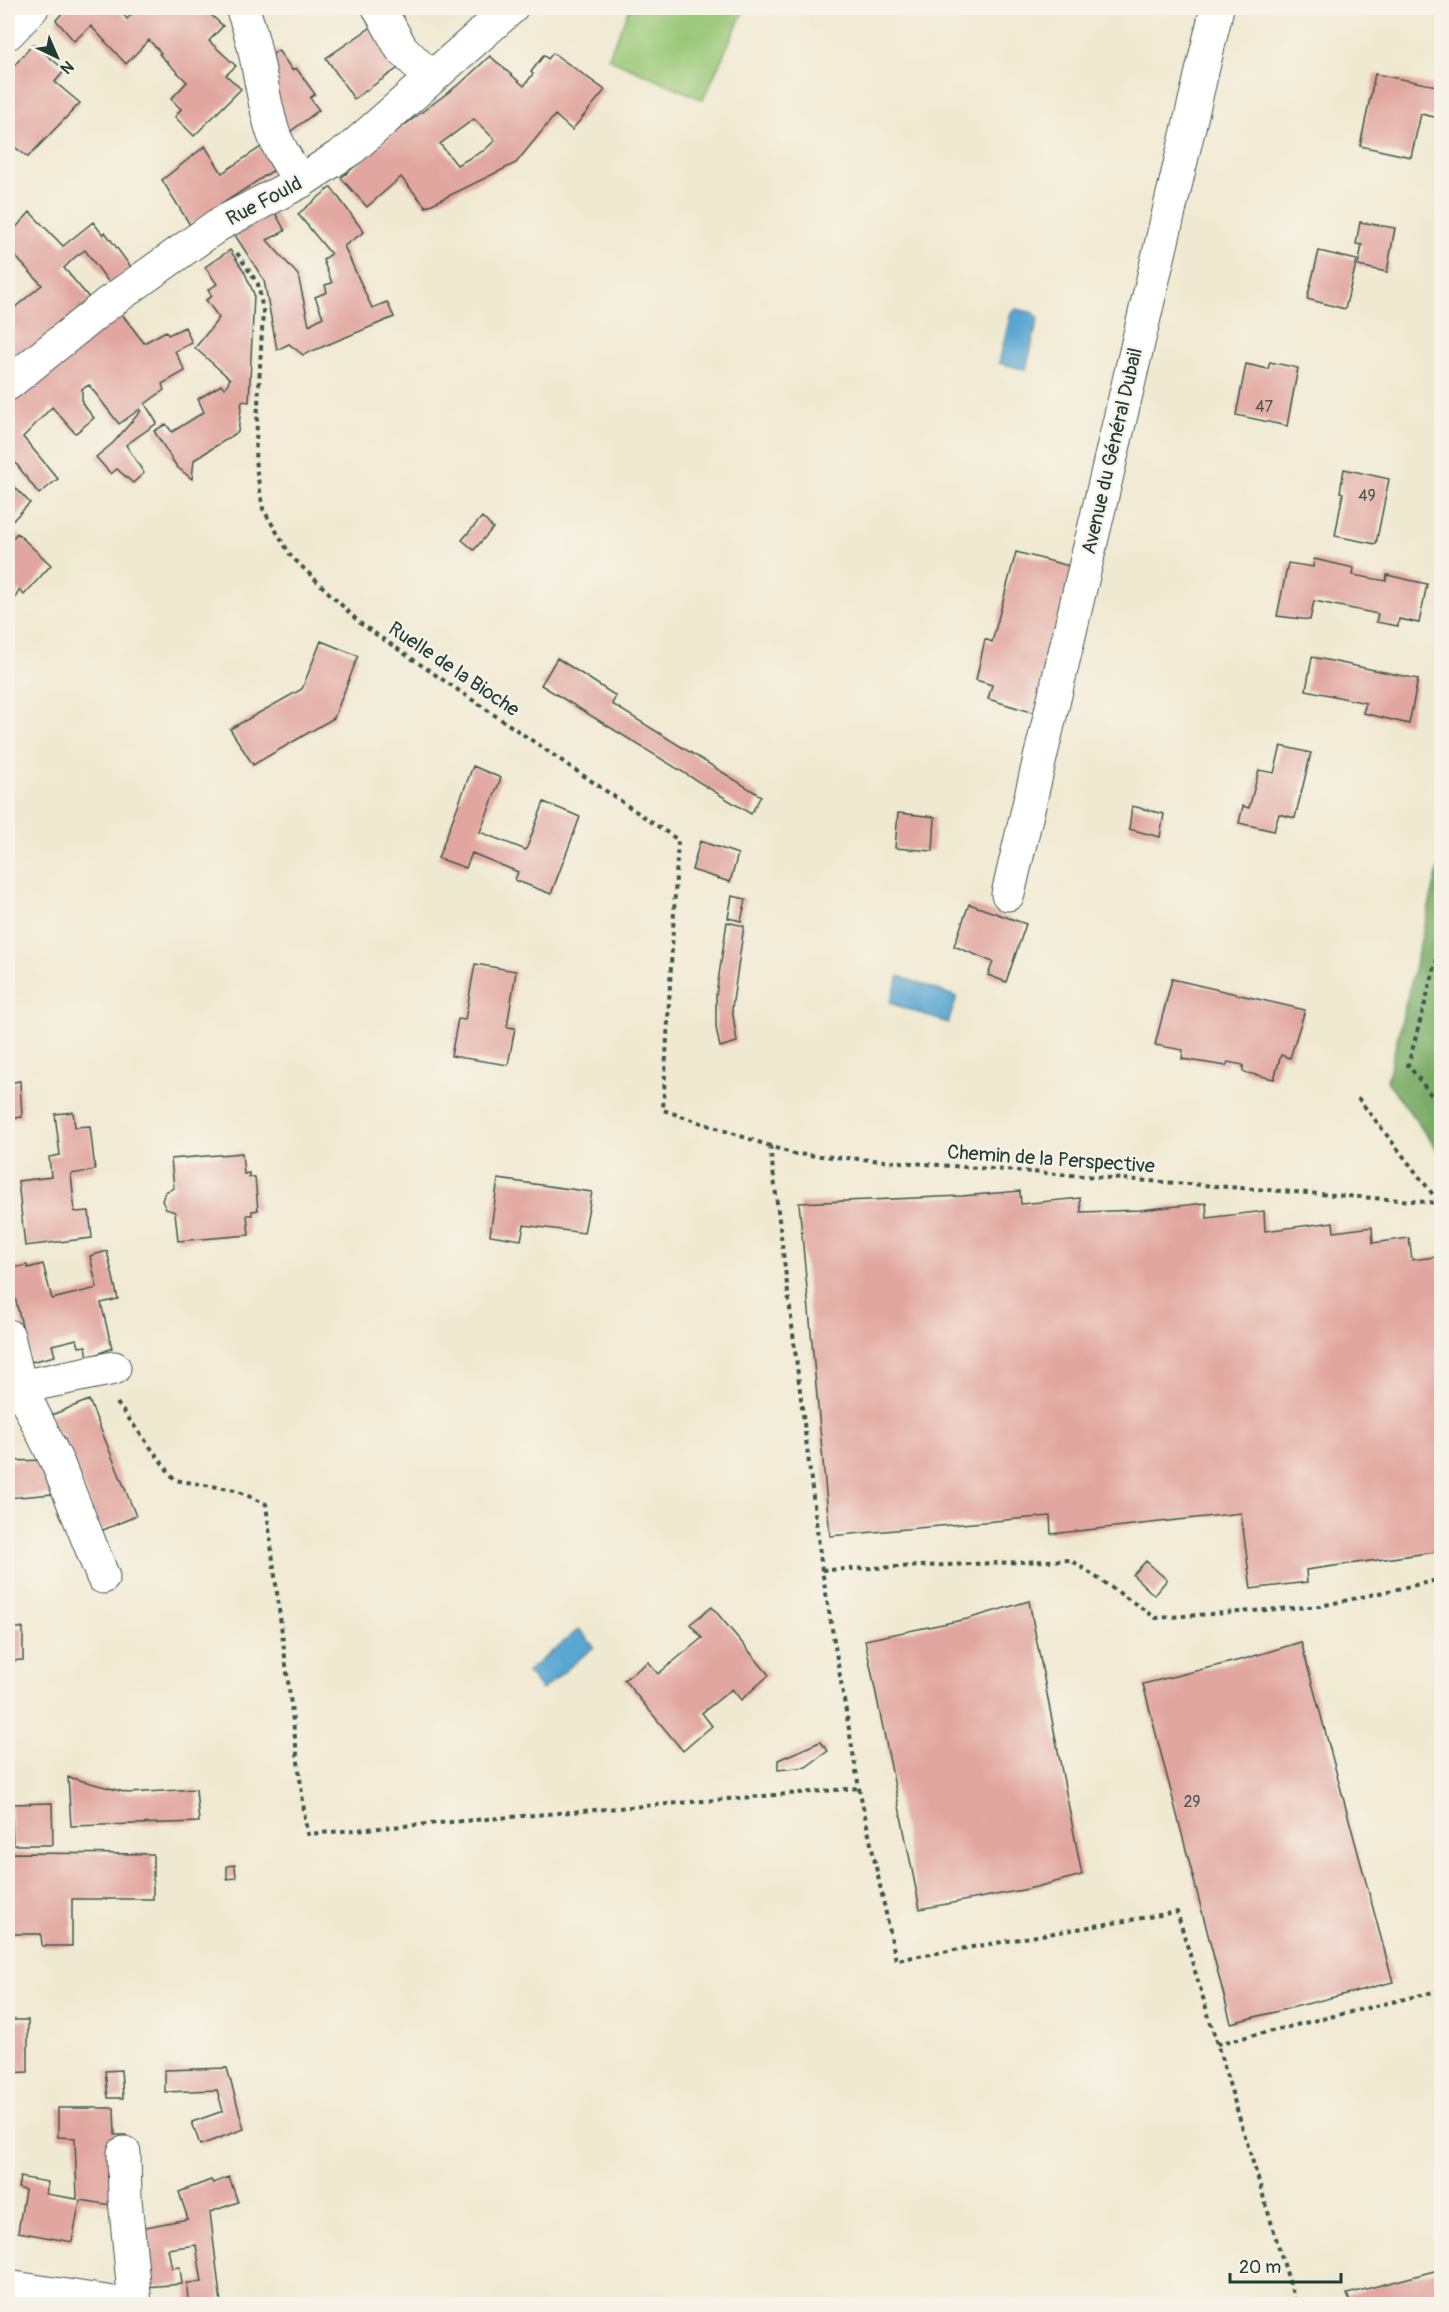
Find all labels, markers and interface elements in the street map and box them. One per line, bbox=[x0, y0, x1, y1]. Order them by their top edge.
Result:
north arrow bbox=[27, 27, 87, 87]
text: N bbox=[56, 56, 78, 78]
street label: Rue Fould bbox=[222, 171, 306, 231]
street label: Avenue du Général Dubail bbox=[1076, 345, 1148, 557]
house number: 47 bbox=[1255, 397, 1273, 417]
house number: 49 bbox=[1358, 486, 1376, 506]
street label: Ruelle de la Bioche bbox=[384, 616, 524, 722]
street label: Chemin de la Perspective bbox=[946, 1139, 1156, 1179]
house number: 29 bbox=[1183, 1792, 1201, 1812]
scale bar bbox=[1230, 2246, 1341, 2284]
text: 20 m bbox=[1239, 2256, 1281, 2279]

